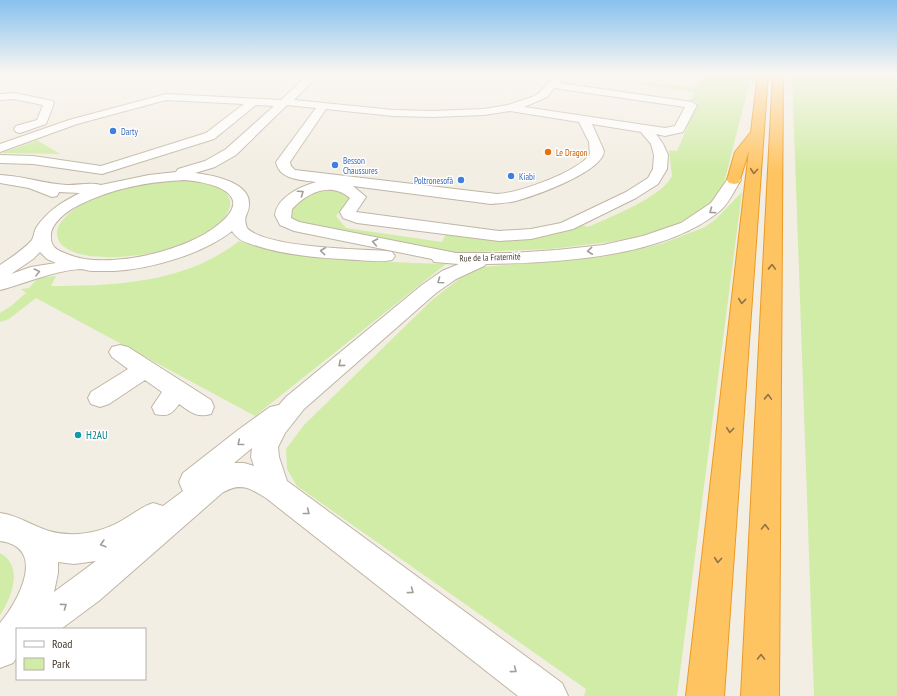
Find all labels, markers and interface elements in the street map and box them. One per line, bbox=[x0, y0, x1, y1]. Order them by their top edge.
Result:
marker: Darty bbox=[108, 126, 118, 136]
place label: Darty bbox=[121, 126, 138, 137]
marker: Le Dragon bbox=[543, 147, 553, 157]
place label: Le Dragon bbox=[556, 147, 588, 158]
place label: Besson Chaussures bbox=[343, 155, 378, 176]
marker: Besson Chaussures bbox=[330, 160, 340, 170]
one-way arrow bbox=[750, 168, 759, 174]
marker: Kiabi bbox=[506, 171, 516, 181]
place label: Kiabi bbox=[519, 171, 535, 182]
place label: Poltronesofà bbox=[414, 175, 453, 186]
marker: Poltronesofà bbox=[456, 175, 466, 185]
one-way arrow bbox=[297, 191, 304, 198]
one-way arrow bbox=[709, 206, 716, 213]
one-way arrow bbox=[372, 239, 379, 247]
one-way arrow bbox=[320, 247, 326, 256]
one-way arrow bbox=[586, 247, 593, 256]
street label: Rue de la Fraternité bbox=[459, 250, 521, 264]
one-way arrow bbox=[768, 264, 776, 270]
one-way arrow bbox=[33, 268, 40, 277]
one-way arrow bbox=[438, 276, 445, 283]
one-way arrow bbox=[738, 298, 747, 304]
one-way arrow bbox=[338, 360, 345, 367]
one-way arrow bbox=[764, 394, 772, 400]
one-way arrow bbox=[725, 427, 734, 433]
place label: H2AU bbox=[86, 428, 108, 442]
marker: H2AU bbox=[73, 430, 83, 440]
one-way arrow bbox=[238, 438, 245, 445]
one-way arrow bbox=[303, 507, 310, 514]
one-way arrow bbox=[760, 524, 769, 530]
one-way arrow bbox=[100, 539, 107, 548]
one-way arrow bbox=[713, 557, 722, 563]
one-way arrow bbox=[406, 586, 413, 593]
one-way arrow bbox=[60, 603, 67, 611]
legend bbox=[16, 628, 146, 680]
text: Road bbox=[52, 636, 72, 651]
one-way arrow bbox=[757, 654, 766, 660]
text: Park bbox=[52, 656, 70, 671]
one-way arrow bbox=[510, 665, 517, 672]

